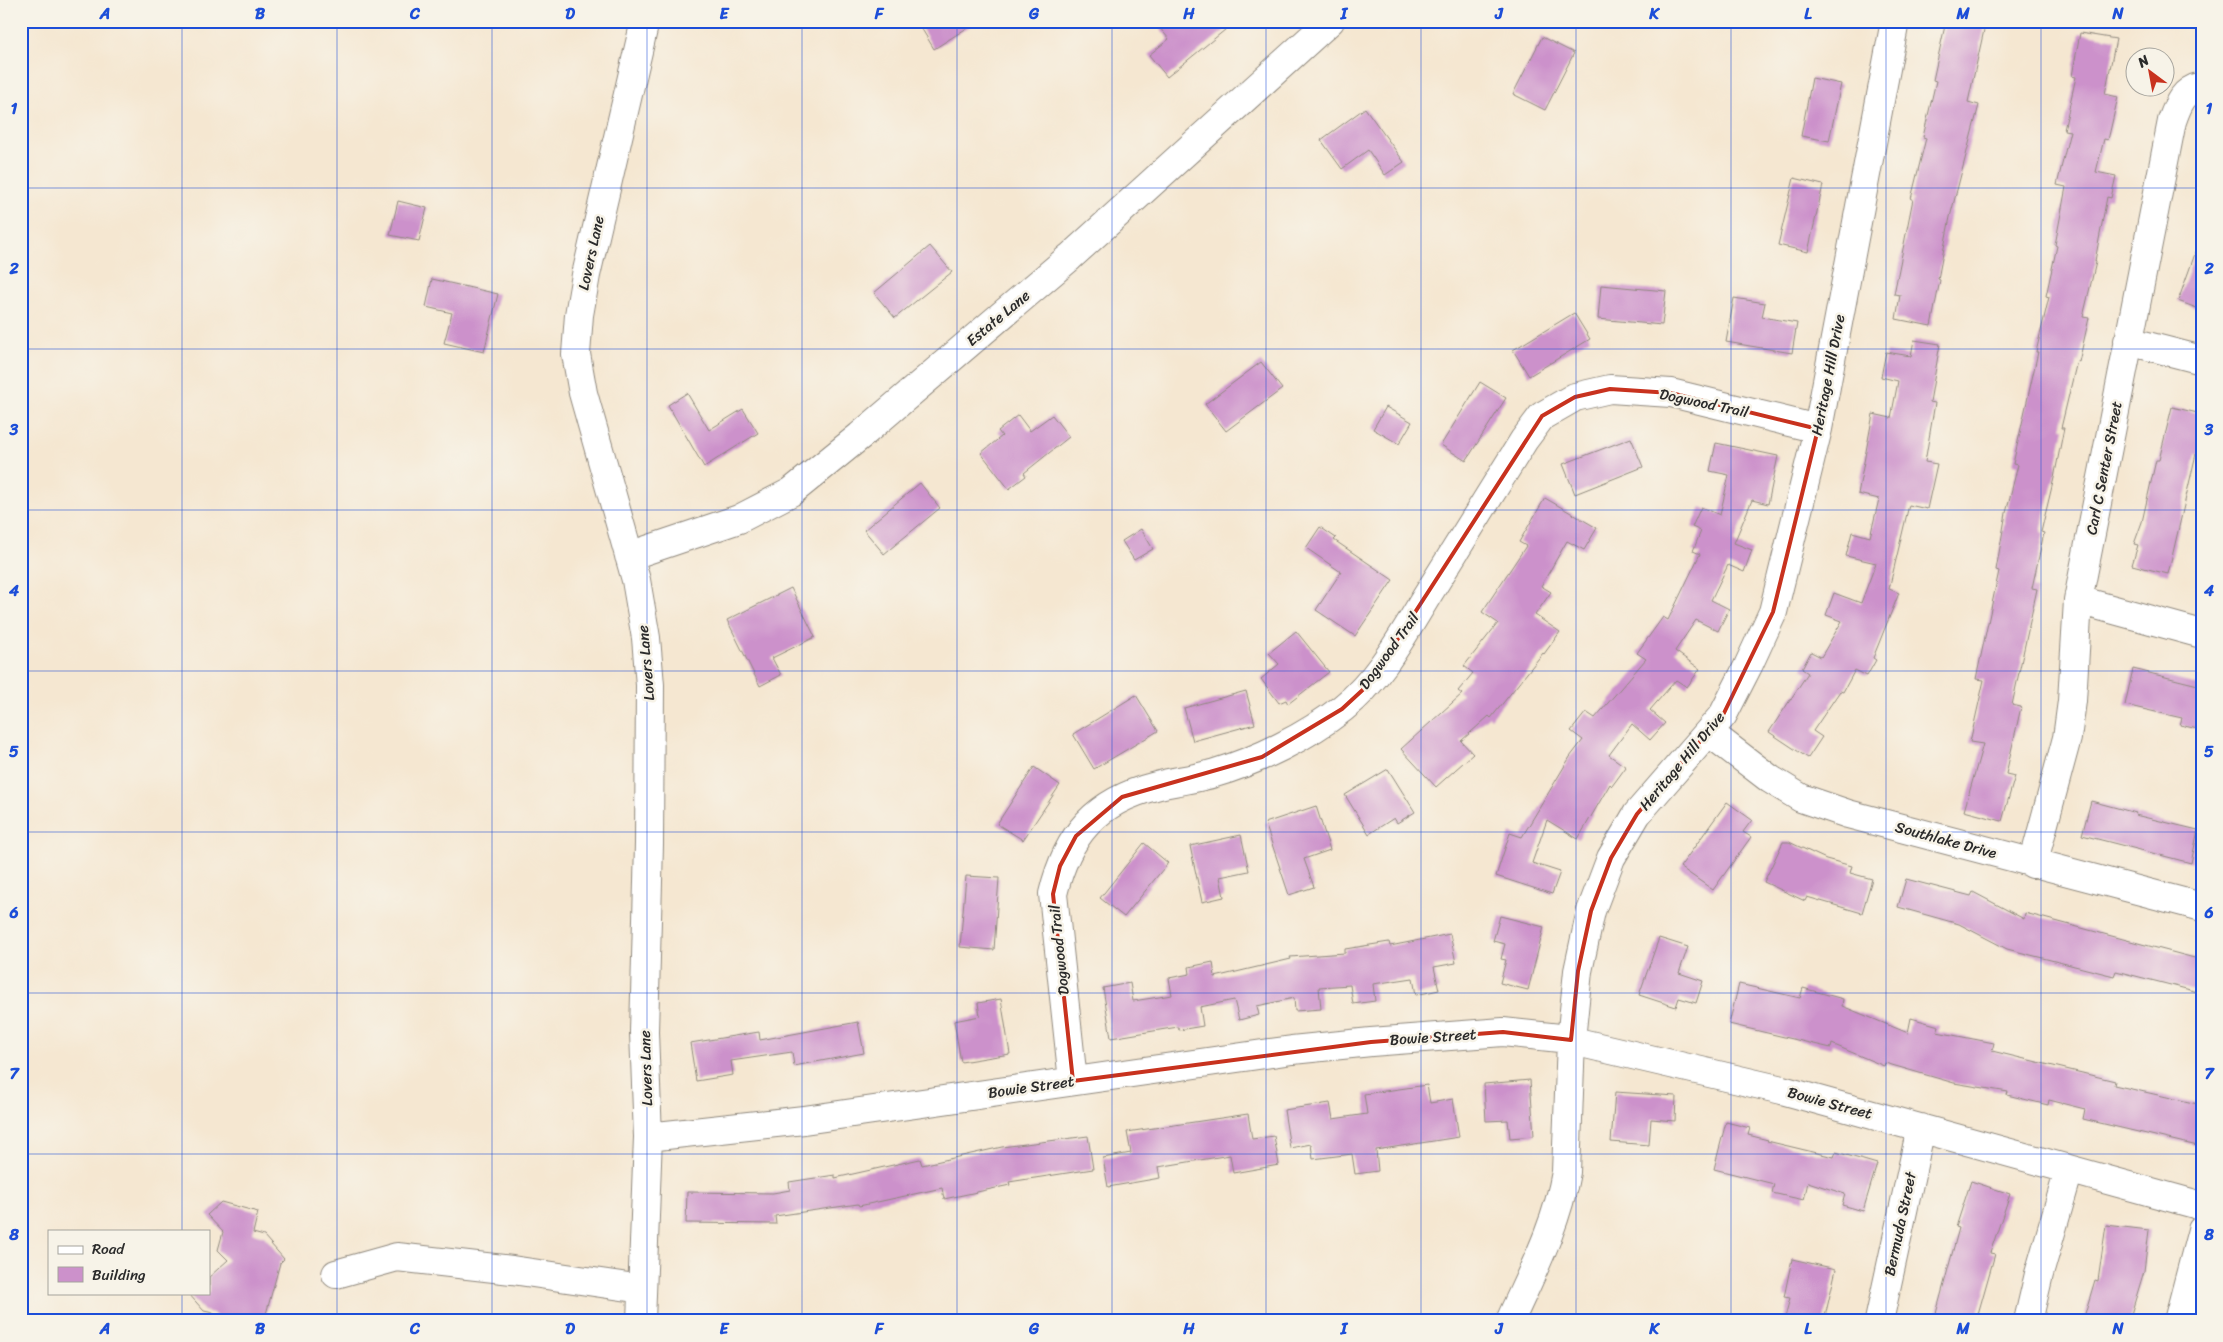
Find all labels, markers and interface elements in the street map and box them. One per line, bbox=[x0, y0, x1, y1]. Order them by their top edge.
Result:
text: A bbox=[99, 0, 110, 28]
text: B bbox=[255, 0, 266, 28]
text: C bbox=[409, 0, 421, 28]
text: D bbox=[565, 0, 575, 28]
text: E bbox=[720, 0, 730, 28]
text: F bbox=[874, 0, 885, 28]
text: G bbox=[1028, 0, 1040, 28]
text: H bbox=[1182, 0, 1195, 28]
text: I bbox=[1340, 0, 1349, 28]
text: J bbox=[1494, 0, 1504, 28]
text: K bbox=[1648, 0, 1660, 28]
text: L bbox=[1804, 0, 1812, 28]
text: M bbox=[1955, 0, 1970, 28]
text: N bbox=[2111, 0, 2124, 28]
north arrow bbox=[2126, 48, 2176, 98]
text: N bbox=[2132, 48, 2154, 75]
text: 1 bbox=[11, 94, 18, 123]
text: 1 bbox=[2206, 94, 2213, 123]
street label: Lovers Lane bbox=[570, 213, 612, 293]
text: 2 bbox=[8, 254, 19, 283]
text: 2 bbox=[2203, 254, 2214, 283]
street label: Estate Lane bbox=[960, 283, 1036, 353]
street label: Heritage Hill Drive bbox=[1803, 312, 1853, 438]
street label: Dogwood Trail bbox=[1657, 381, 1752, 425]
street label: Carl C Senter Street bbox=[2078, 398, 2130, 537]
text: 3 bbox=[9, 415, 19, 444]
text: 3 bbox=[2204, 415, 2214, 444]
text: 4 bbox=[8, 576, 19, 605]
text: 4 bbox=[2203, 576, 2214, 605]
street label: Dogwood Trail bbox=[1352, 606, 1427, 695]
street label: Lovers Lane bbox=[630, 624, 662, 702]
street label: Heritage Hill Drive bbox=[1632, 705, 1732, 816]
text: 5 bbox=[9, 737, 19, 766]
text: 5 bbox=[2204, 737, 2214, 766]
street label: Southlake Drive bbox=[1892, 814, 2000, 866]
text: 6 bbox=[8, 898, 19, 927]
text: 6 bbox=[2203, 898, 2214, 927]
street label: Dogwood Trail bbox=[1041, 903, 1077, 996]
street label: Bowie Street bbox=[1389, 1021, 1478, 1053]
street label: Lovers Lane bbox=[632, 1029, 660, 1106]
text: 7 bbox=[9, 1059, 20, 1088]
text: 7 bbox=[2204, 1059, 2215, 1088]
street label: Bowie Street bbox=[986, 1068, 1076, 1106]
street label: Bowie Street bbox=[1785, 1079, 1876, 1127]
street label: Bermuda Street bbox=[1876, 1169, 1924, 1278]
text: 8 bbox=[8, 1220, 19, 1249]
text: 8 bbox=[2203, 1220, 2214, 1249]
legend bbox=[48, 1230, 210, 1294]
text: Road bbox=[92, 1236, 125, 1262]
text: Building bbox=[92, 1262, 146, 1288]
text: A bbox=[99, 1314, 110, 1342]
text: B bbox=[255, 1314, 266, 1342]
text: C bbox=[409, 1314, 421, 1342]
text: D bbox=[565, 1314, 575, 1342]
text: E bbox=[720, 1314, 730, 1342]
text: F bbox=[874, 1314, 885, 1342]
text: G bbox=[1028, 1314, 1040, 1342]
text: H bbox=[1182, 1314, 1195, 1342]
text: I bbox=[1340, 1314, 1349, 1342]
text: J bbox=[1494, 1314, 1504, 1342]
text: K bbox=[1648, 1314, 1660, 1342]
text: L bbox=[1804, 1314, 1812, 1342]
text: M bbox=[1955, 1314, 1970, 1342]
text: N bbox=[2111, 1314, 2124, 1342]

